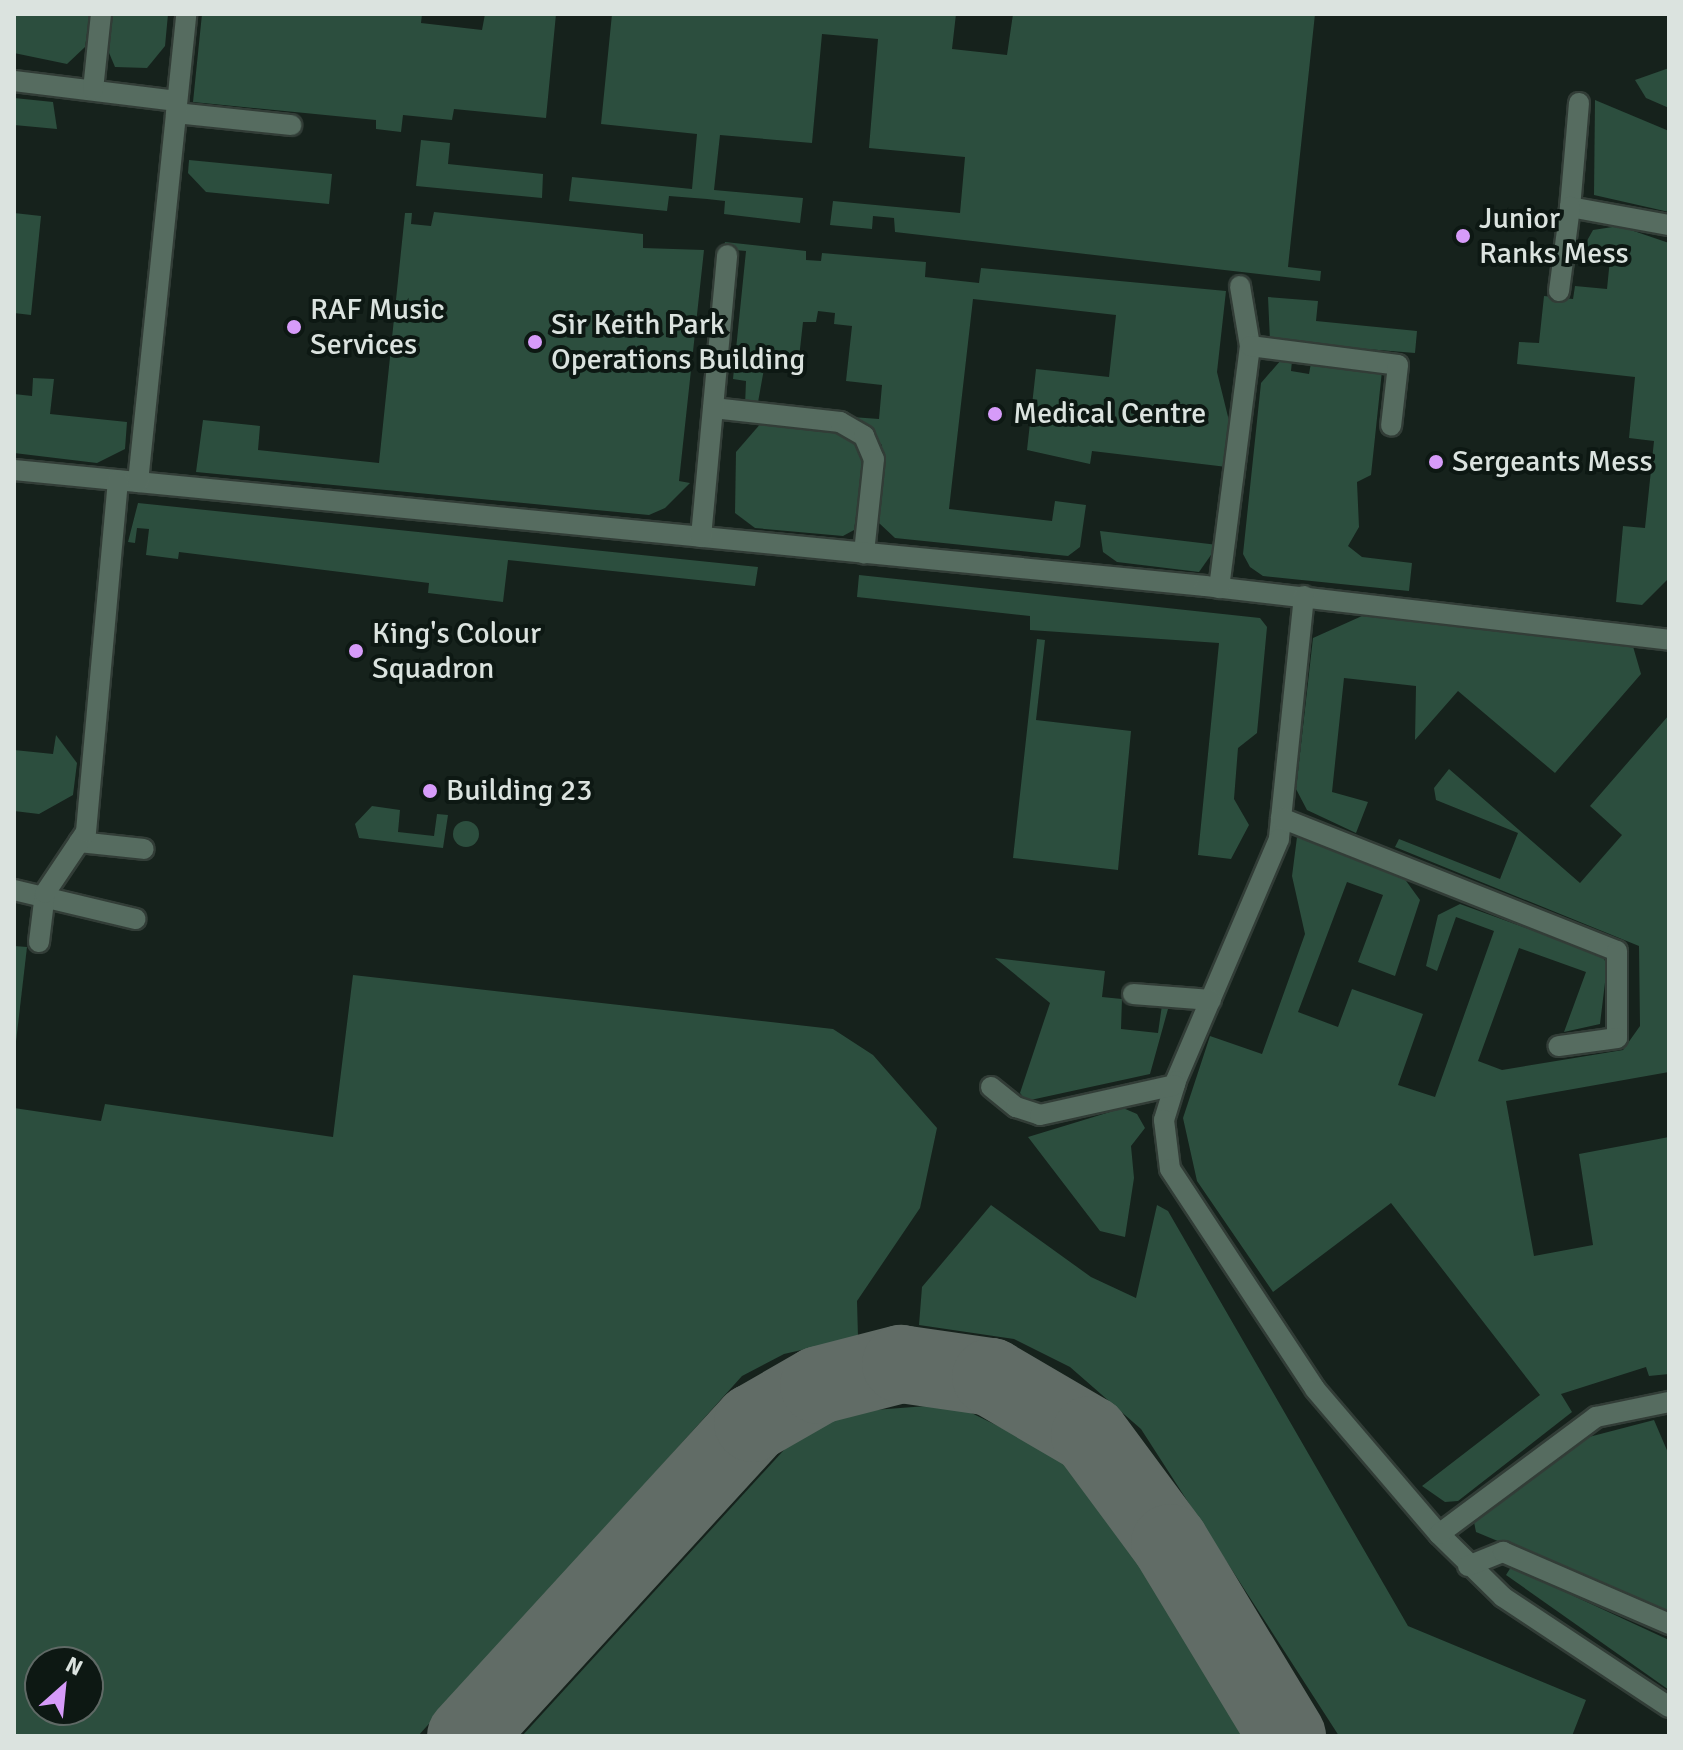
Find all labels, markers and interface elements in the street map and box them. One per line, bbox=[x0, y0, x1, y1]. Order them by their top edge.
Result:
place label: Junior Ranks Mess bbox=[1479, 201, 1629, 272]
marker: Junior Ranks Mess bbox=[1454, 227, 1472, 245]
place label: RAF Music Services bbox=[310, 292, 445, 362]
place label: Sir Keith Park Operations Building bbox=[551, 307, 805, 378]
marker: RAF Music Services bbox=[285, 318, 303, 336]
marker: Sir Keith Park Operations Building bbox=[526, 333, 544, 351]
place label: Medical Centre bbox=[1013, 396, 1206, 432]
marker: Medical Centre bbox=[984, 403, 1006, 425]
place label: Sergeants Mess bbox=[1452, 444, 1653, 480]
marker: Sergeants Mess bbox=[1427, 453, 1445, 471]
place label: King's Colour Squadron bbox=[372, 616, 541, 686]
marker: King's Colour Squadron bbox=[347, 642, 365, 660]
place label: Building 23 bbox=[446, 773, 592, 809]
marker: Building 23 bbox=[421, 782, 439, 800]
north arrow bbox=[24, 1646, 104, 1726]
text: N bbox=[61, 1650, 87, 1681]

